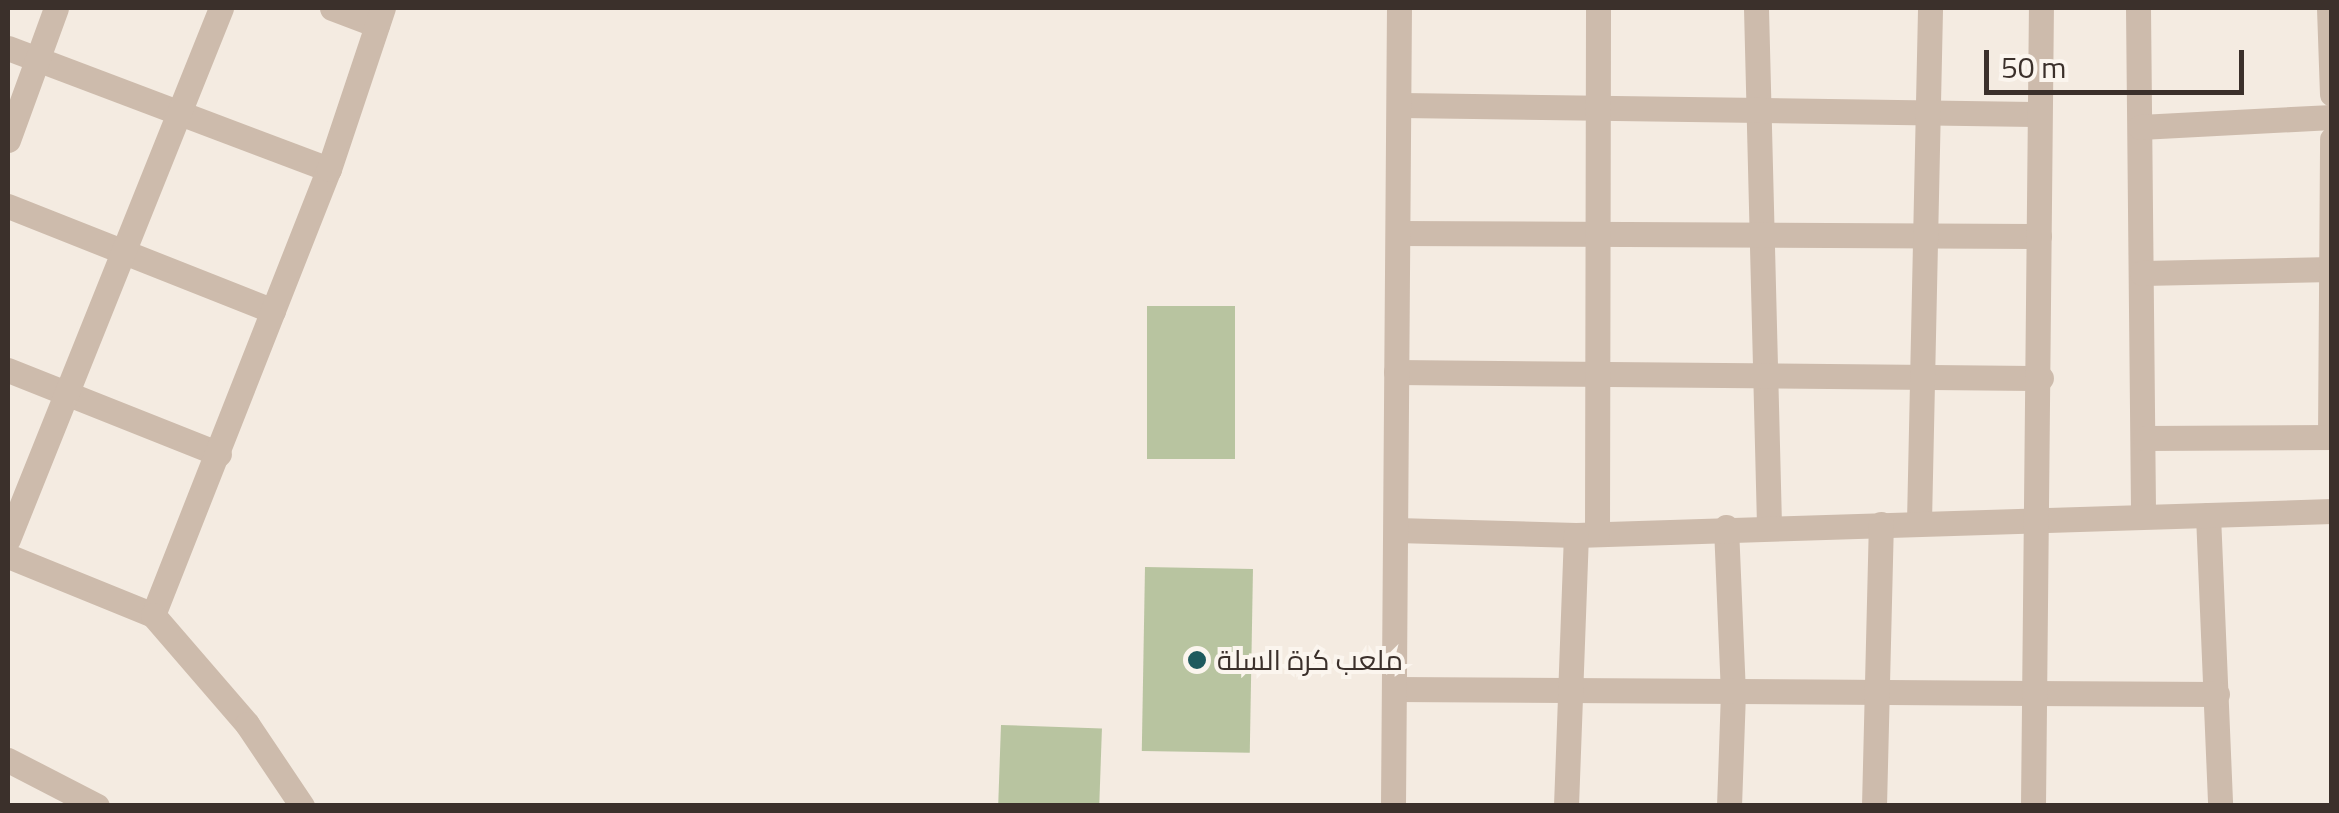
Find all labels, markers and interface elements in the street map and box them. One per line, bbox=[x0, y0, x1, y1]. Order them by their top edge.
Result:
scale bar bbox=[1989, 30, 2249, 92]
text: 50 m bbox=[2001, 44, 2066, 90]
place label: ملعب كرة السلة bbox=[1217, 643, 1403, 677]
marker: ملعب كرة السلة bbox=[1186, 649, 1208, 671]

